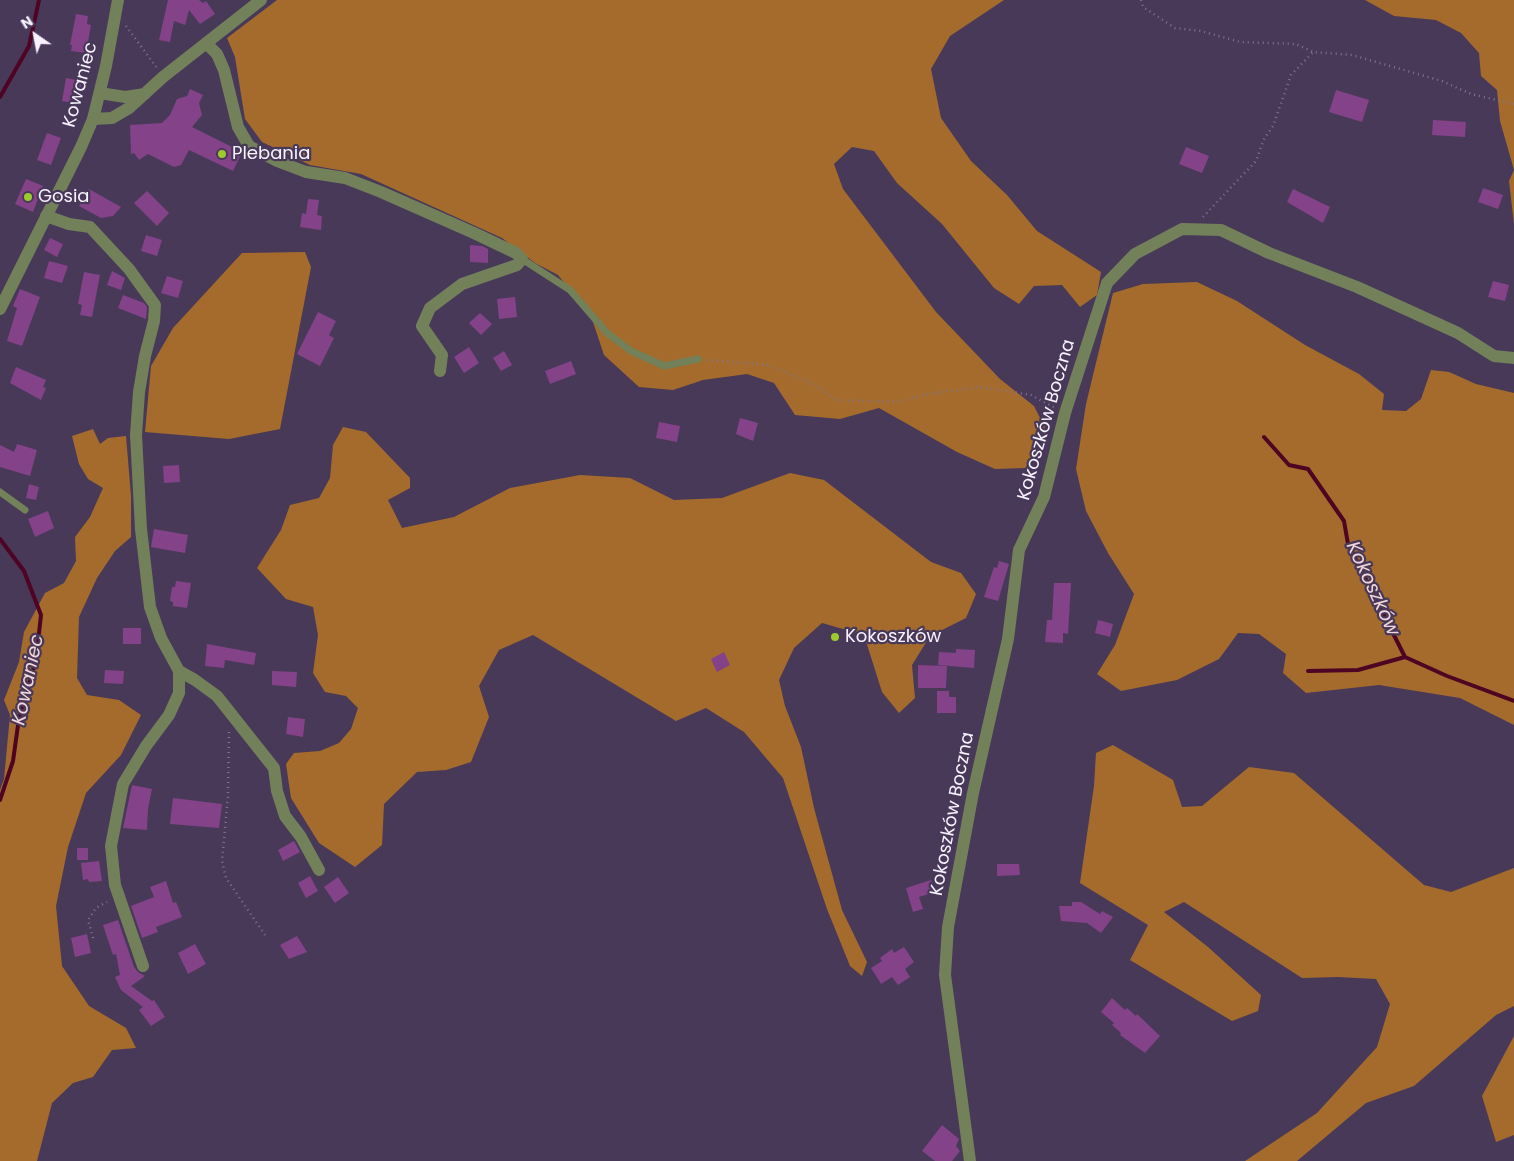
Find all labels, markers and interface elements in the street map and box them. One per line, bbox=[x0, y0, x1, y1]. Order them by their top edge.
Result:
north arrow bbox=[10, 10, 60, 60]
text: N bbox=[17, 11, 37, 34]
street label: Kowaniec bbox=[59, 40, 103, 130]
place label: Plebania bbox=[232, 143, 310, 165]
marker: Plebania bbox=[216, 148, 228, 160]
place label: Gosia bbox=[38, 186, 90, 208]
marker: Gosia bbox=[22, 191, 34, 203]
street label: Kokoszków Boczna bbox=[1014, 337, 1080, 503]
water label: Kokoszków bbox=[1340, 538, 1404, 640]
place label: Kokoszków bbox=[845, 626, 941, 648]
marker: Kokoszków bbox=[829, 631, 841, 643]
water label: Kowaniec bbox=[8, 633, 50, 727]
street label: Kokoszków Boczna bbox=[927, 730, 979, 898]

